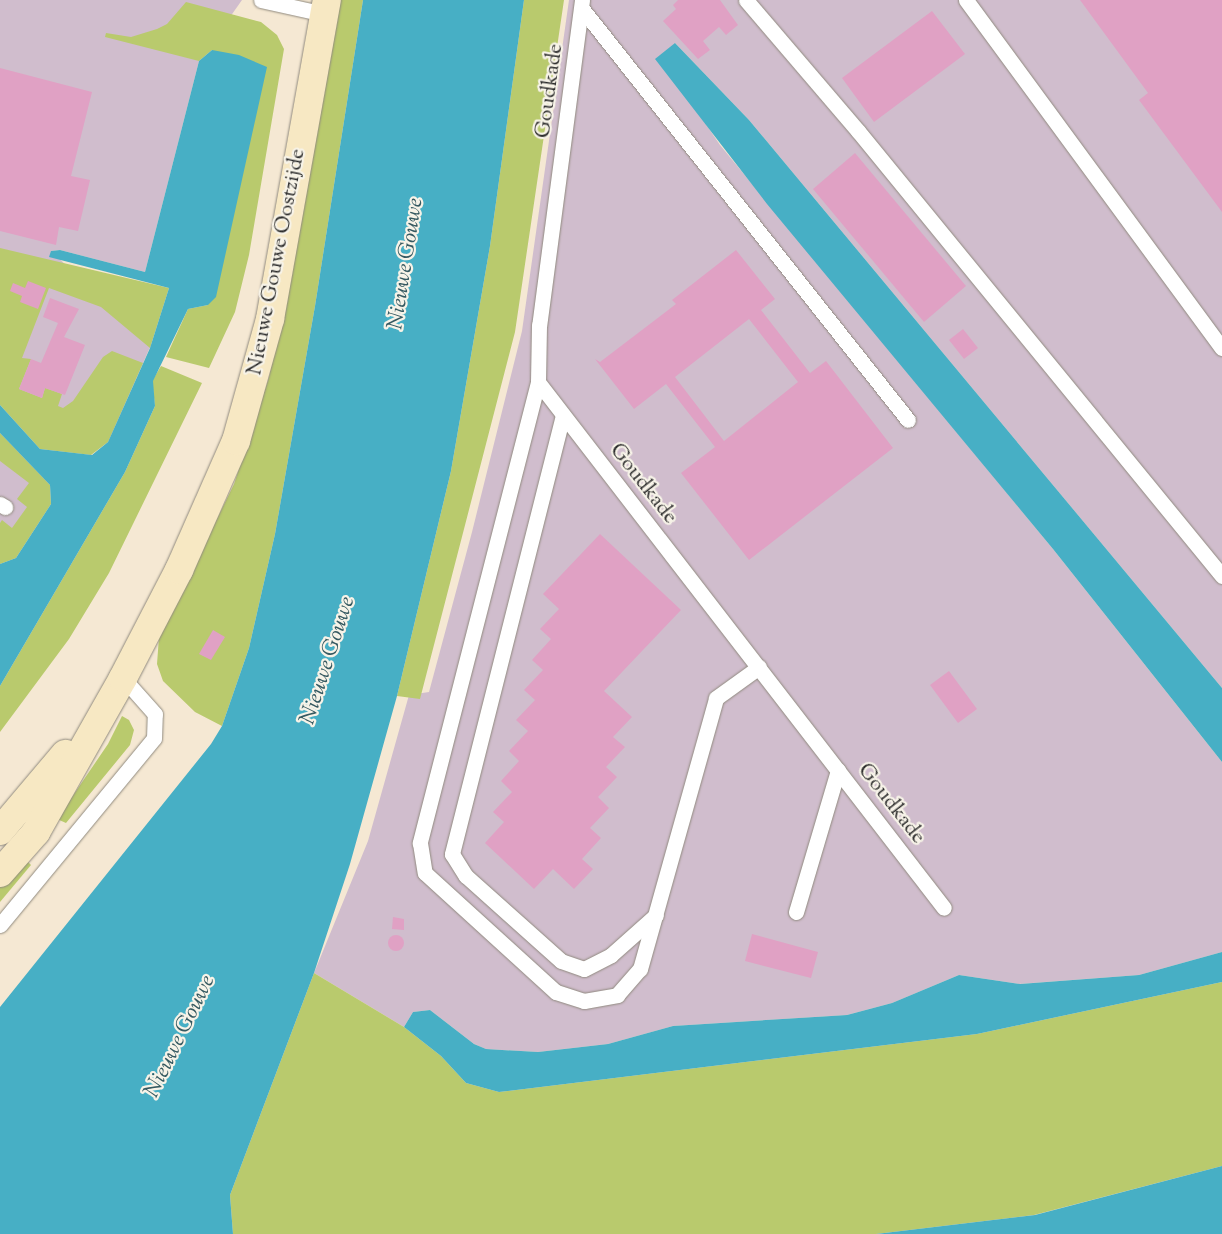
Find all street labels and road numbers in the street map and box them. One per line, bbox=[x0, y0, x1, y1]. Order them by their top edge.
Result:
street label: Goudkade bbox=[531, 42, 569, 140]
street label: Nieuwe Gouwe Oostzijde bbox=[243, 147, 311, 377]
street label: Goudkade bbox=[604, 439, 682, 529]
street label: Goudkade bbox=[852, 759, 930, 849]

